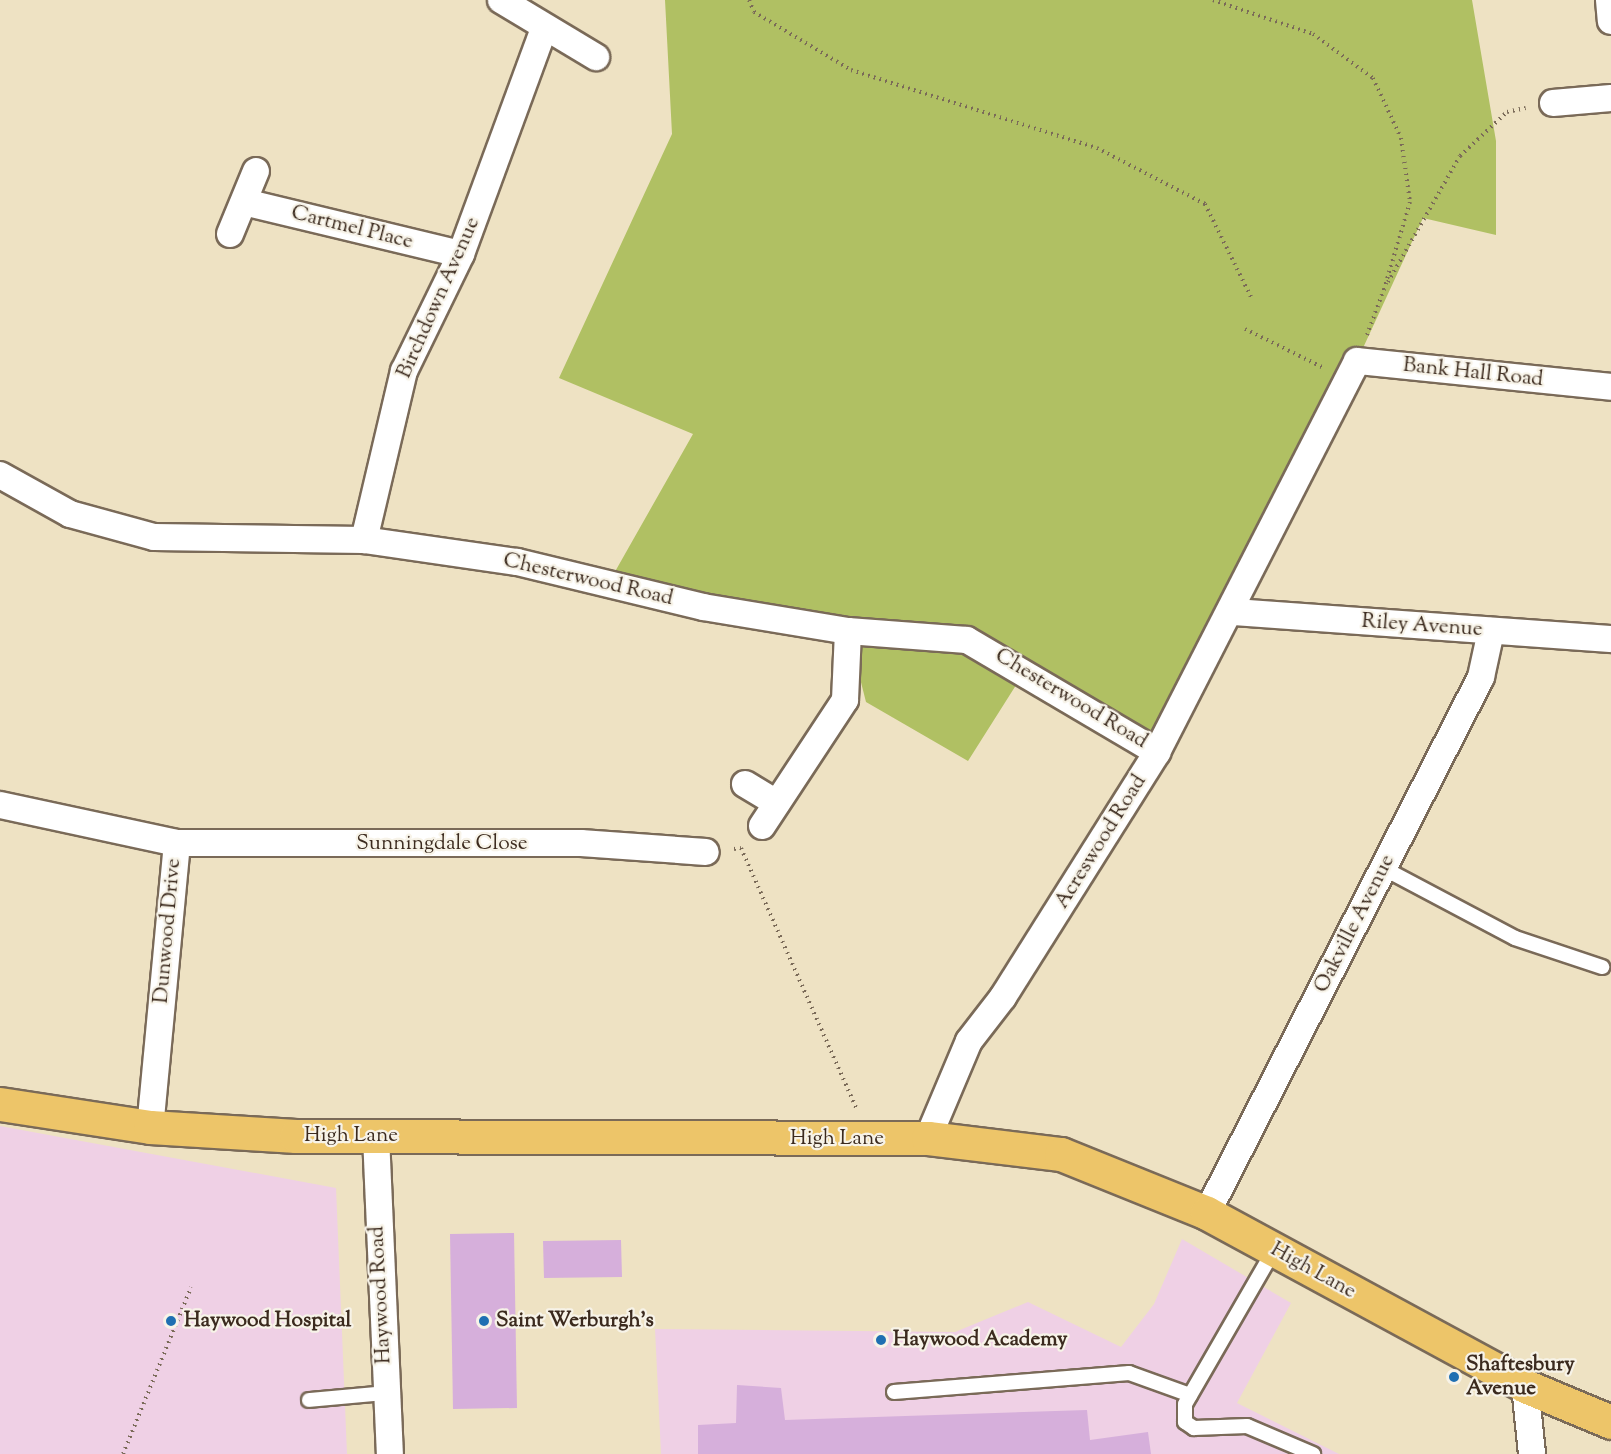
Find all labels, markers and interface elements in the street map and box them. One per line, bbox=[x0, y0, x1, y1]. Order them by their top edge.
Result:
street label: Cartmel Place bbox=[288, 201, 416, 255]
street label: Birchdown Avenue bbox=[392, 214, 486, 382]
street label: Bank Hall Road bbox=[1402, 353, 1544, 393]
street label: Chesterwood Road bbox=[501, 548, 675, 612]
street label: Riley Avenue bbox=[1361, 609, 1483, 643]
street label: Chesterwood Road bbox=[990, 644, 1152, 754]
street label: Acreswood Road bbox=[1050, 770, 1152, 914]
street label: Sunningdale Close bbox=[356, 831, 528, 857]
street label: Oakville Avenue bbox=[1309, 851, 1401, 997]
street label: Dunwood Drive bbox=[149, 857, 187, 1005]
street label: High Lane bbox=[304, 1123, 398, 1149]
street label: High Lane bbox=[790, 1126, 884, 1152]
street label: Haywood Road bbox=[365, 1225, 397, 1365]
street label: High Lane bbox=[1266, 1237, 1360, 1305]
place label: Haywood Hospital bbox=[184, 1308, 351, 1334]
place label: Saint Werburgh's bbox=[496, 1308, 654, 1334]
marker: Haywood Hospital bbox=[162, 1312, 180, 1330]
marker: Saint Werburgh's bbox=[477, 1314, 491, 1328]
place label: Haywood Academy bbox=[893, 1327, 1067, 1353]
marker: Haywood Academy bbox=[874, 1333, 888, 1347]
place label: Shaftesbury Avenue bbox=[1466, 1352, 1575, 1402]
marker: Shaftesbury Avenue bbox=[1447, 1370, 1461, 1384]

